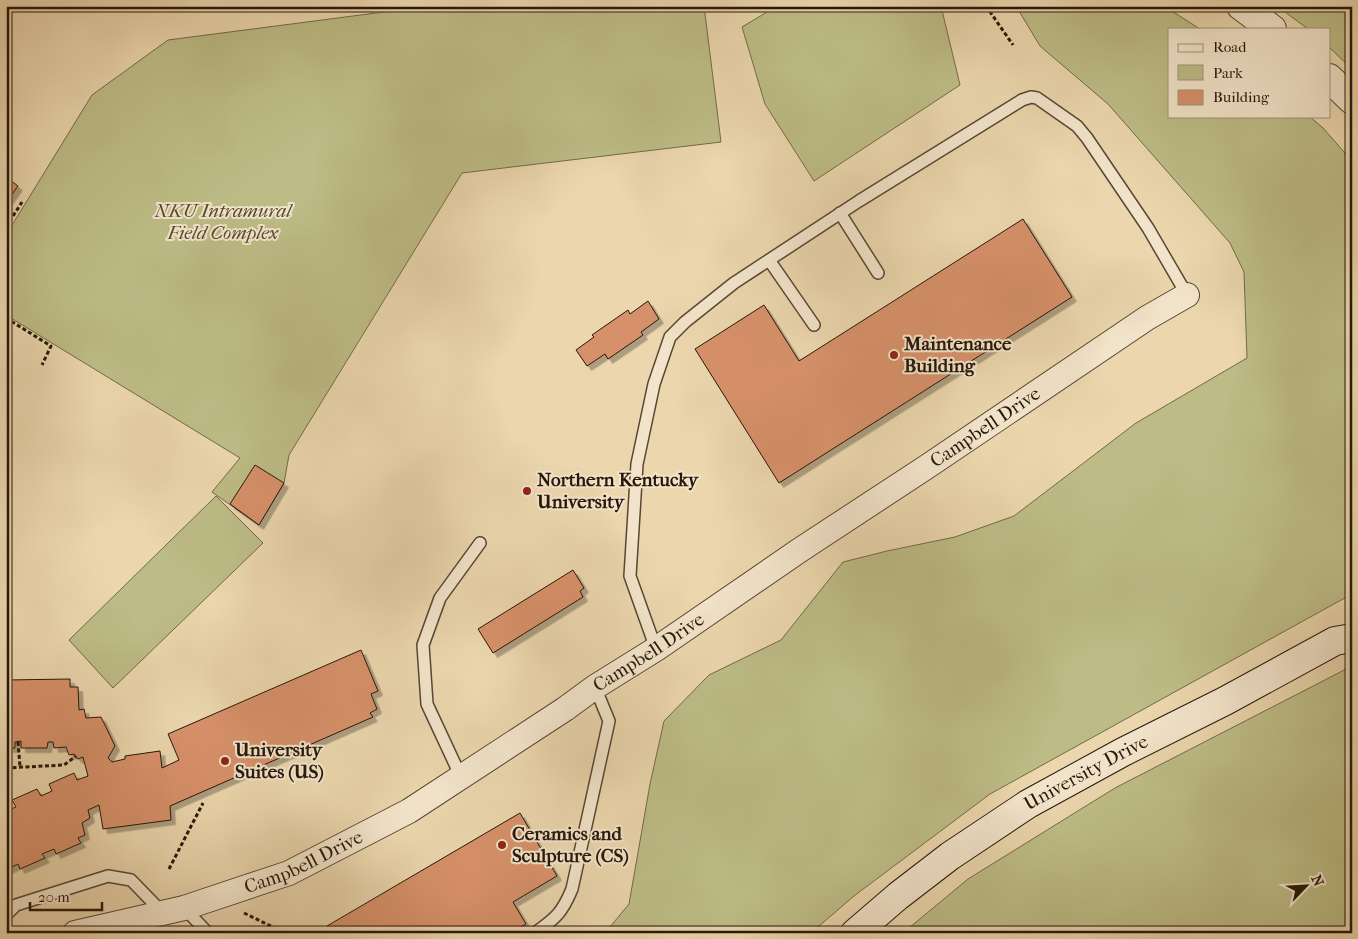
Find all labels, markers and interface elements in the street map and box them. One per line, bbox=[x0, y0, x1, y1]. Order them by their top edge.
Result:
legend bbox=[1168, 28, 1330, 118]
text: Road bbox=[1213, 38, 1247, 56]
text: Park bbox=[1213, 64, 1243, 82]
text: Building bbox=[1213, 88, 1270, 106]
park label: NKU Intramural Field Complex bbox=[154, 200, 294, 244]
place label: Maintenance Building bbox=[903, 333, 1012, 377]
marker: Maintenance Building bbox=[888, 349, 900, 361]
street label: Campbell Drive bbox=[926, 382, 1044, 472]
place label: Northern Kentucky University bbox=[536, 469, 699, 513]
marker: Northern Kentucky University bbox=[521, 485, 533, 497]
street label: Campbell Drive bbox=[589, 608, 708, 696]
street label: University Drive bbox=[1020, 730, 1152, 815]
place label: University Suites (US) bbox=[234, 739, 324, 783]
marker: University Suites (US) bbox=[219, 755, 231, 767]
place label: Ceramics and Sculpture (CS) bbox=[512, 823, 629, 867]
street label: Campbell Drive bbox=[241, 826, 366, 898]
marker: Ceramics and Sculpture (CS) bbox=[496, 839, 508, 851]
north arrow bbox=[1280, 862, 1330, 912]
text: N bbox=[1307, 872, 1327, 889]
scale bar bbox=[30, 879, 102, 911]
text: 20 m bbox=[38, 888, 70, 906]

